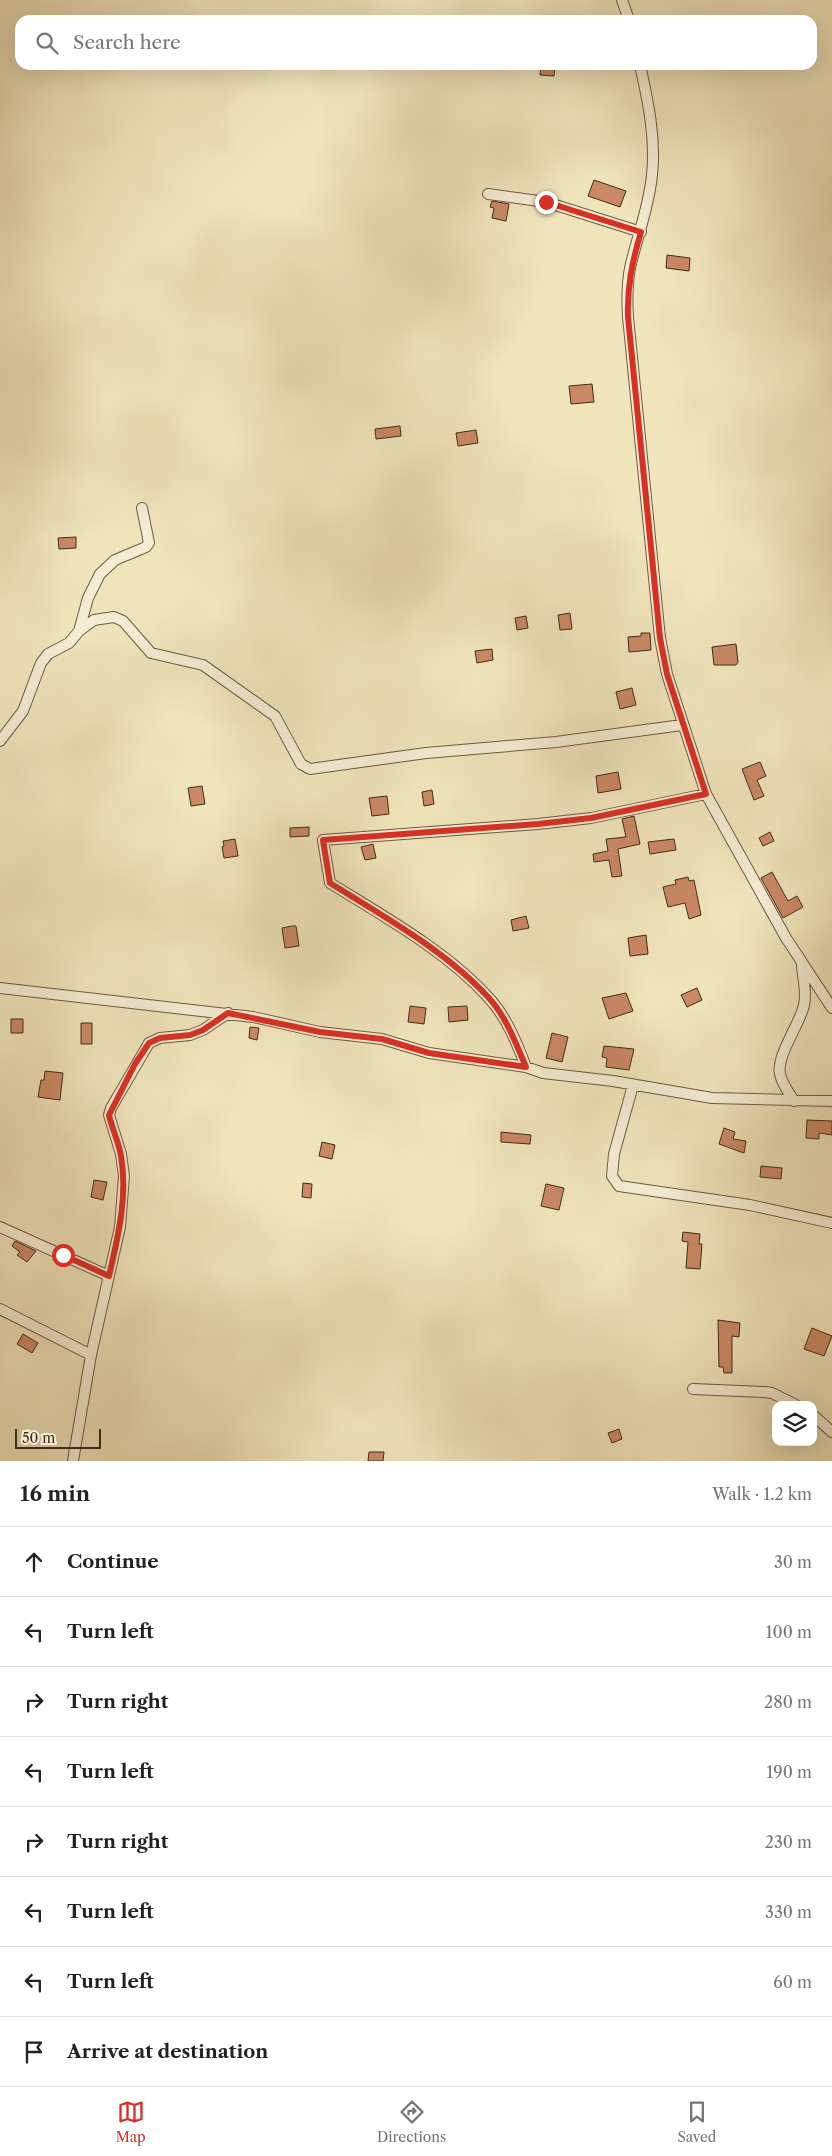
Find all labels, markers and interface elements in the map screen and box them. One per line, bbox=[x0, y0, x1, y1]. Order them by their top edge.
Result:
search box bbox=[15, 15, 817, 70]
icon: search bbox=[33, 29, 61, 57]
text: Search here bbox=[73, 31, 181, 54]
route end bbox=[535, 191, 558, 214]
route start bbox=[52, 1244, 75, 1267]
map controls bbox=[772, 1401, 817, 1446]
button: layers bbox=[772, 1401, 817, 1446]
scale bar bbox=[15, 1426, 101, 1449]
text: 50 m bbox=[22, 1429, 55, 1447]
text: 16 min bbox=[20, 1481, 90, 1506]
text: Walk · 1.2 km bbox=[712, 1484, 812, 1504]
icon: ahead bbox=[20, 1548, 48, 1576]
text: Continue bbox=[67, 1550, 159, 1573]
text: 30 m bbox=[774, 1552, 812, 1572]
icon: left bbox=[20, 1618, 48, 1646]
text: Turn left bbox=[67, 1620, 154, 1643]
text: 100 m bbox=[766, 1622, 812, 1642]
icon: right bbox=[20, 1688, 48, 1716]
text: Turn right bbox=[67, 1690, 168, 1713]
text: 280 m bbox=[764, 1692, 812, 1712]
icon: left bbox=[20, 1758, 48, 1786]
text: Turn left bbox=[67, 1760, 154, 1783]
text: 190 m bbox=[767, 1762, 812, 1782]
icon: right bbox=[20, 1828, 48, 1856]
text: Turn right bbox=[67, 1830, 168, 1853]
text: 230 m bbox=[765, 1832, 812, 1852]
icon: left bbox=[20, 1898, 48, 1926]
text: Turn left bbox=[67, 1900, 154, 1923]
text: 330 m bbox=[765, 1902, 812, 1922]
icon: left bbox=[20, 1968, 48, 1996]
text: Turn left bbox=[67, 1970, 154, 1993]
text: 60 m bbox=[773, 1972, 812, 1992]
icon: arrive bbox=[20, 2038, 48, 2066]
text: Arrive at destination bbox=[67, 2040, 268, 2063]
tab: Map bbox=[116, 2098, 146, 2146]
tab: Directions bbox=[377, 2098, 446, 2146]
tab: Saved bbox=[677, 2098, 716, 2146]

